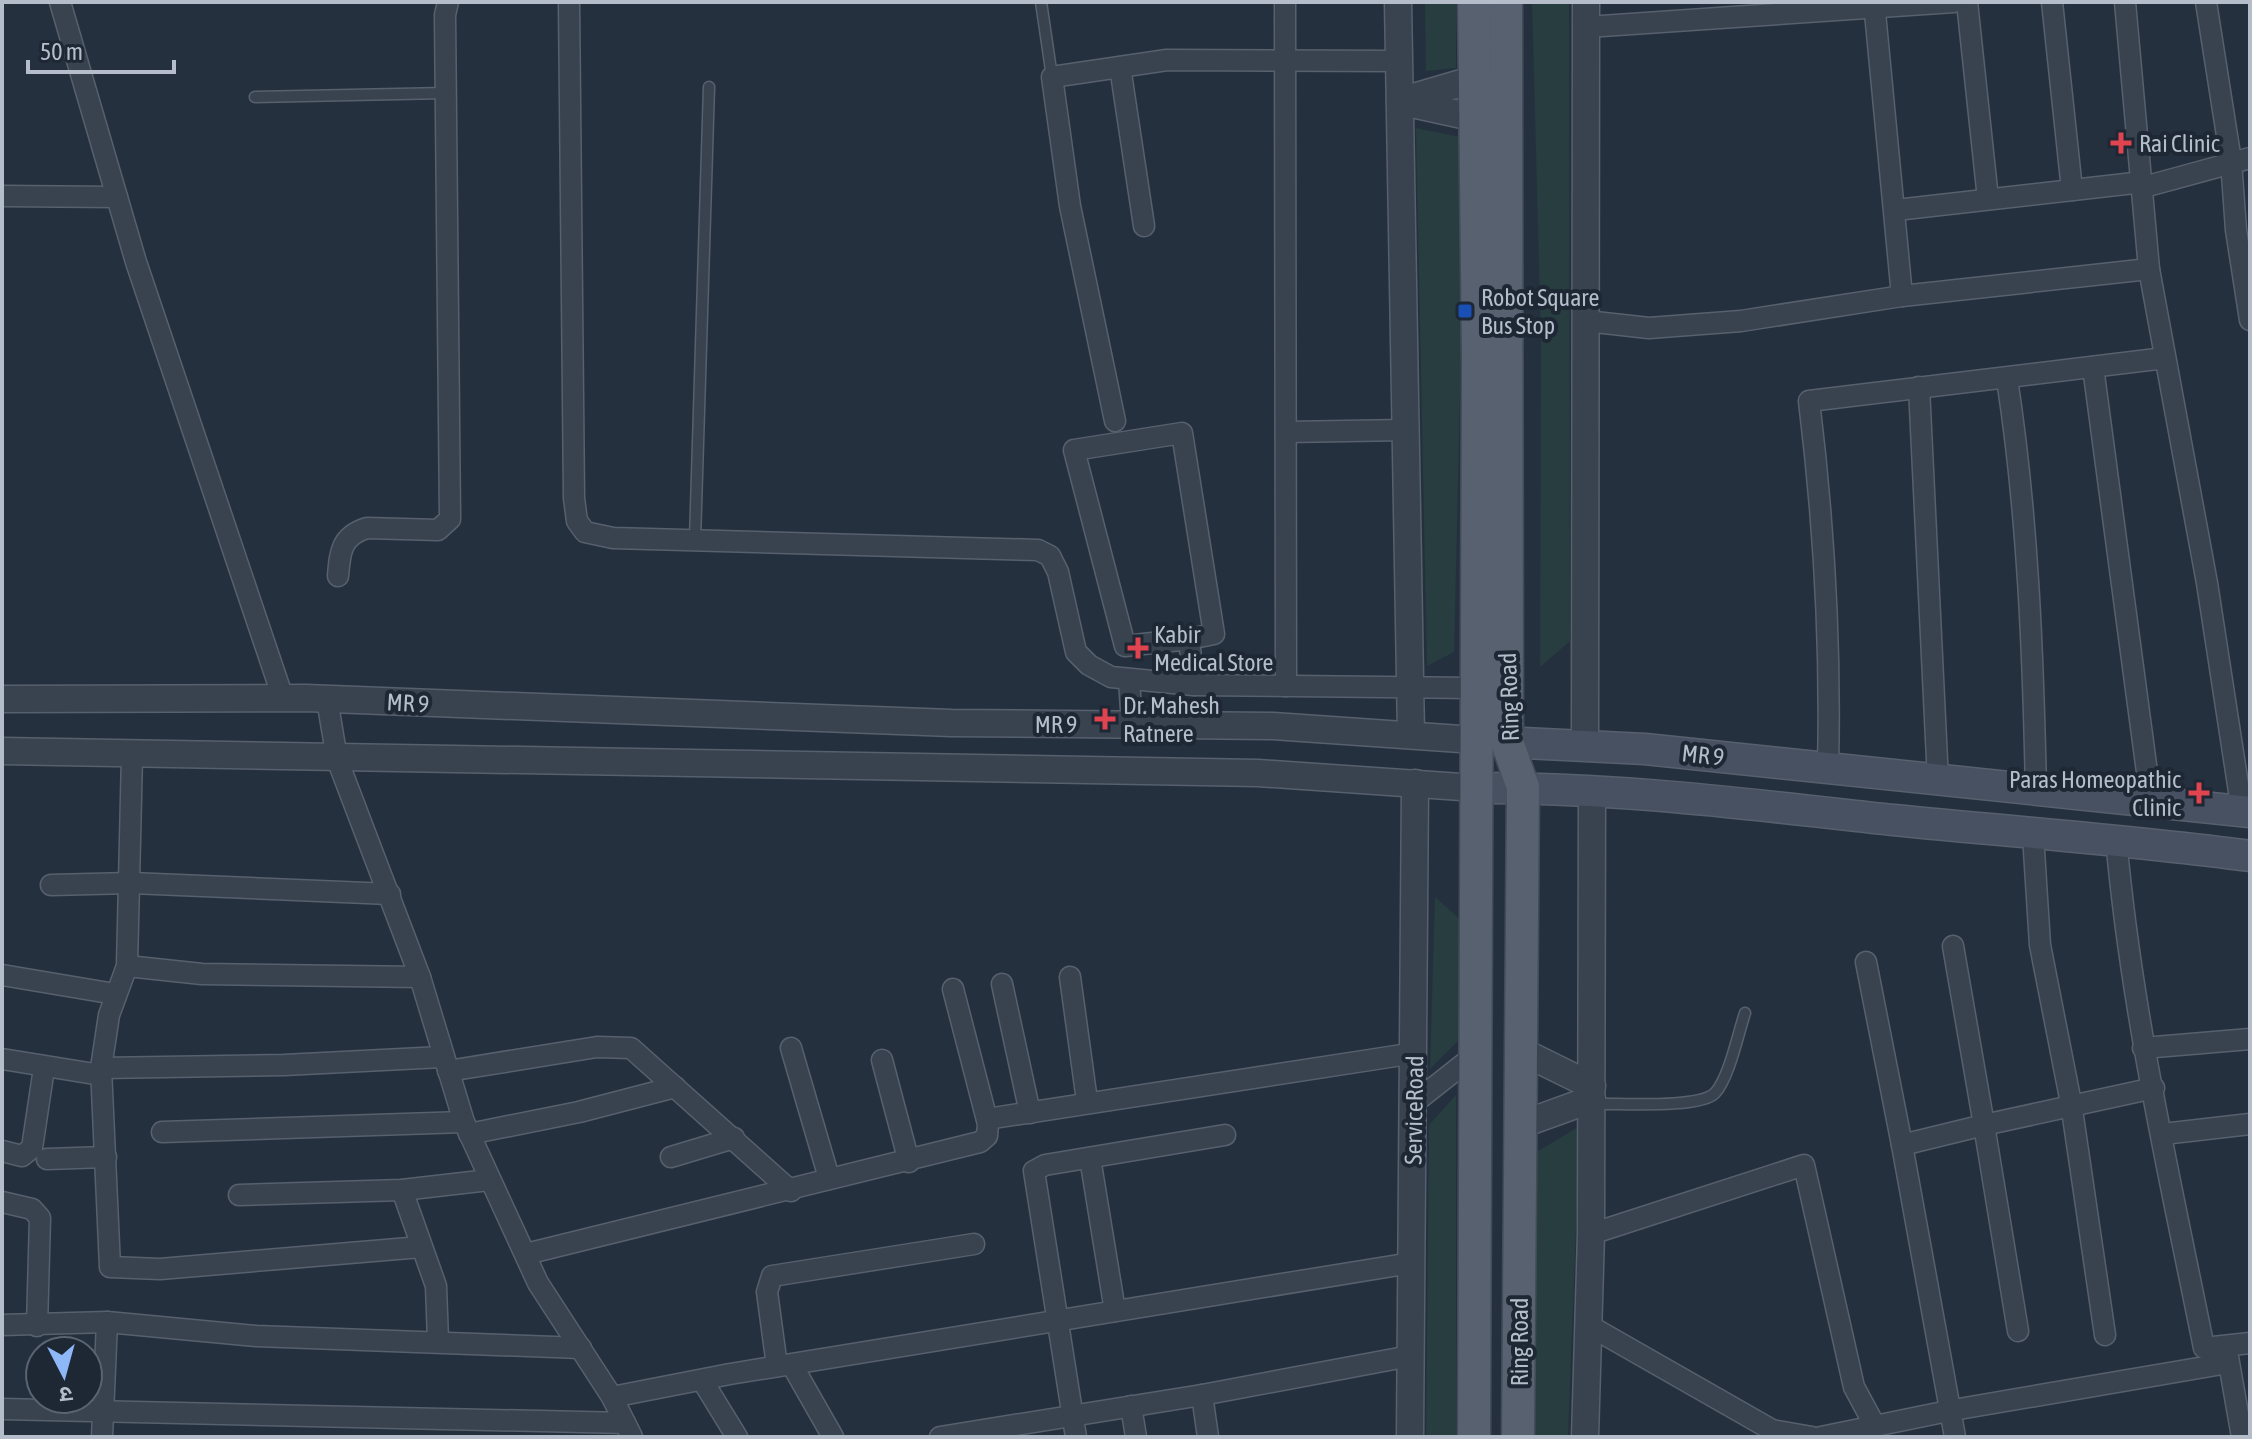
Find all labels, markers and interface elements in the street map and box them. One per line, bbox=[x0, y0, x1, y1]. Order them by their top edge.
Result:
scale bar bbox=[28, 24, 174, 74]
text: 50 m bbox=[40, 38, 83, 65]
place label: Rai Clinic bbox=[2139, 130, 2220, 157]
marker: Rai Clinic bbox=[2110, 132, 2132, 154]
place label: Robot Square Bus Stop bbox=[1481, 284, 1599, 339]
marker: Robot Square Bus Stop bbox=[1456, 302, 1474, 320]
place label: Kabir Medical Store bbox=[1154, 621, 1273, 676]
marker: Kabir Medical Store bbox=[1129, 639, 1147, 657]
street label: Ring Road bbox=[1494, 652, 1524, 742]
street label: MR 9 bbox=[386, 688, 430, 718]
place label: Dr. Mahesh Ratnere bbox=[1123, 692, 1220, 747]
marker: Dr. Mahesh Ratnere bbox=[1094, 708, 1116, 730]
street label: MR 9 bbox=[1035, 711, 1077, 738]
street label: MR 9 bbox=[1680, 739, 1726, 771]
place label: Paras Homeopathic Clinic bbox=[2009, 766, 2181, 821]
marker: Paras Homeopathic Clinic bbox=[2188, 782, 2210, 804]
street label: ServiceRoad bbox=[1400, 1055, 1428, 1165]
street label: Ring Road bbox=[1506, 1298, 1533, 1386]
north arrow bbox=[24, 1335, 104, 1415]
text: उ bbox=[57, 1381, 74, 1409]

